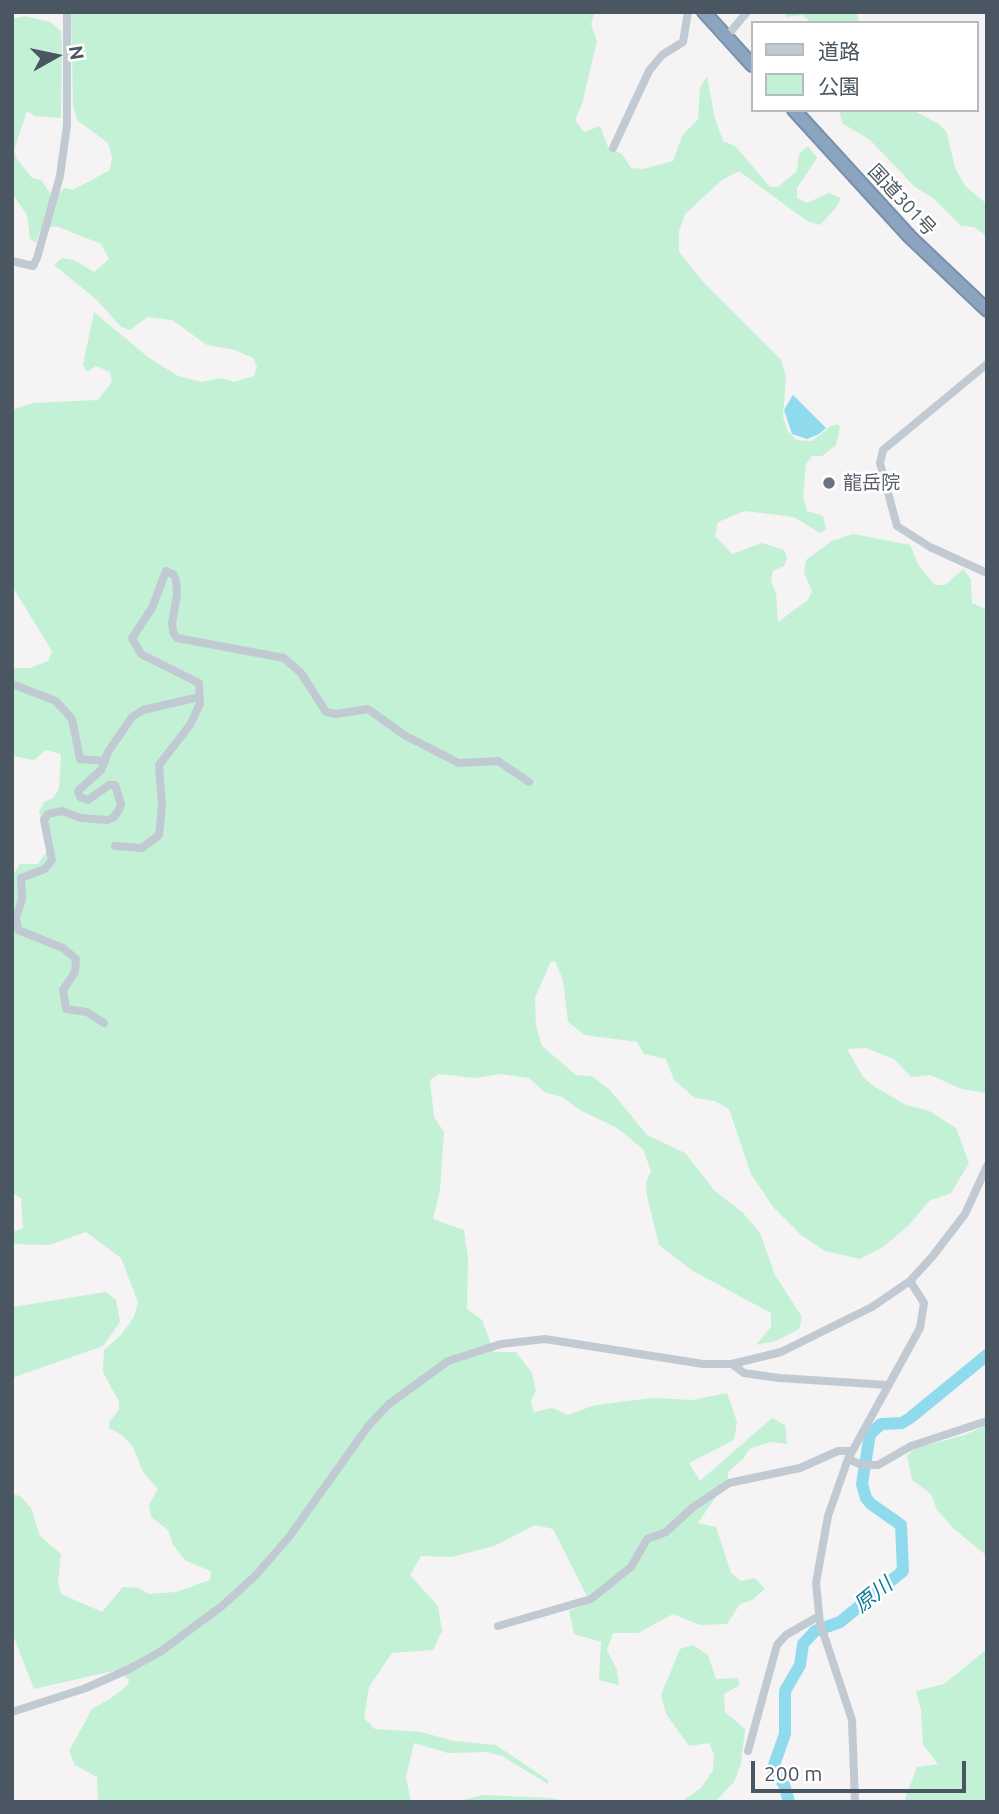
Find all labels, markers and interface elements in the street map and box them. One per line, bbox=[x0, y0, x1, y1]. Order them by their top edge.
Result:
north arrow bbox=[21, 21, 91, 91]
legend bbox=[750, 21, 978, 112]
text: 道路 bbox=[818, 39, 860, 63]
text: N bbox=[65, 44, 89, 61]
text: 公園 bbox=[818, 74, 860, 98]
street label: 国道301号 bbox=[863, 160, 941, 240]
place label: 龍岳院 bbox=[843, 472, 900, 494]
marker: 龍岳院 bbox=[821, 475, 837, 491]
water label: 原川 bbox=[849, 1572, 897, 1618]
scale bar bbox=[754, 1748, 969, 1792]
text: 200 m bbox=[764, 1761, 822, 1785]

